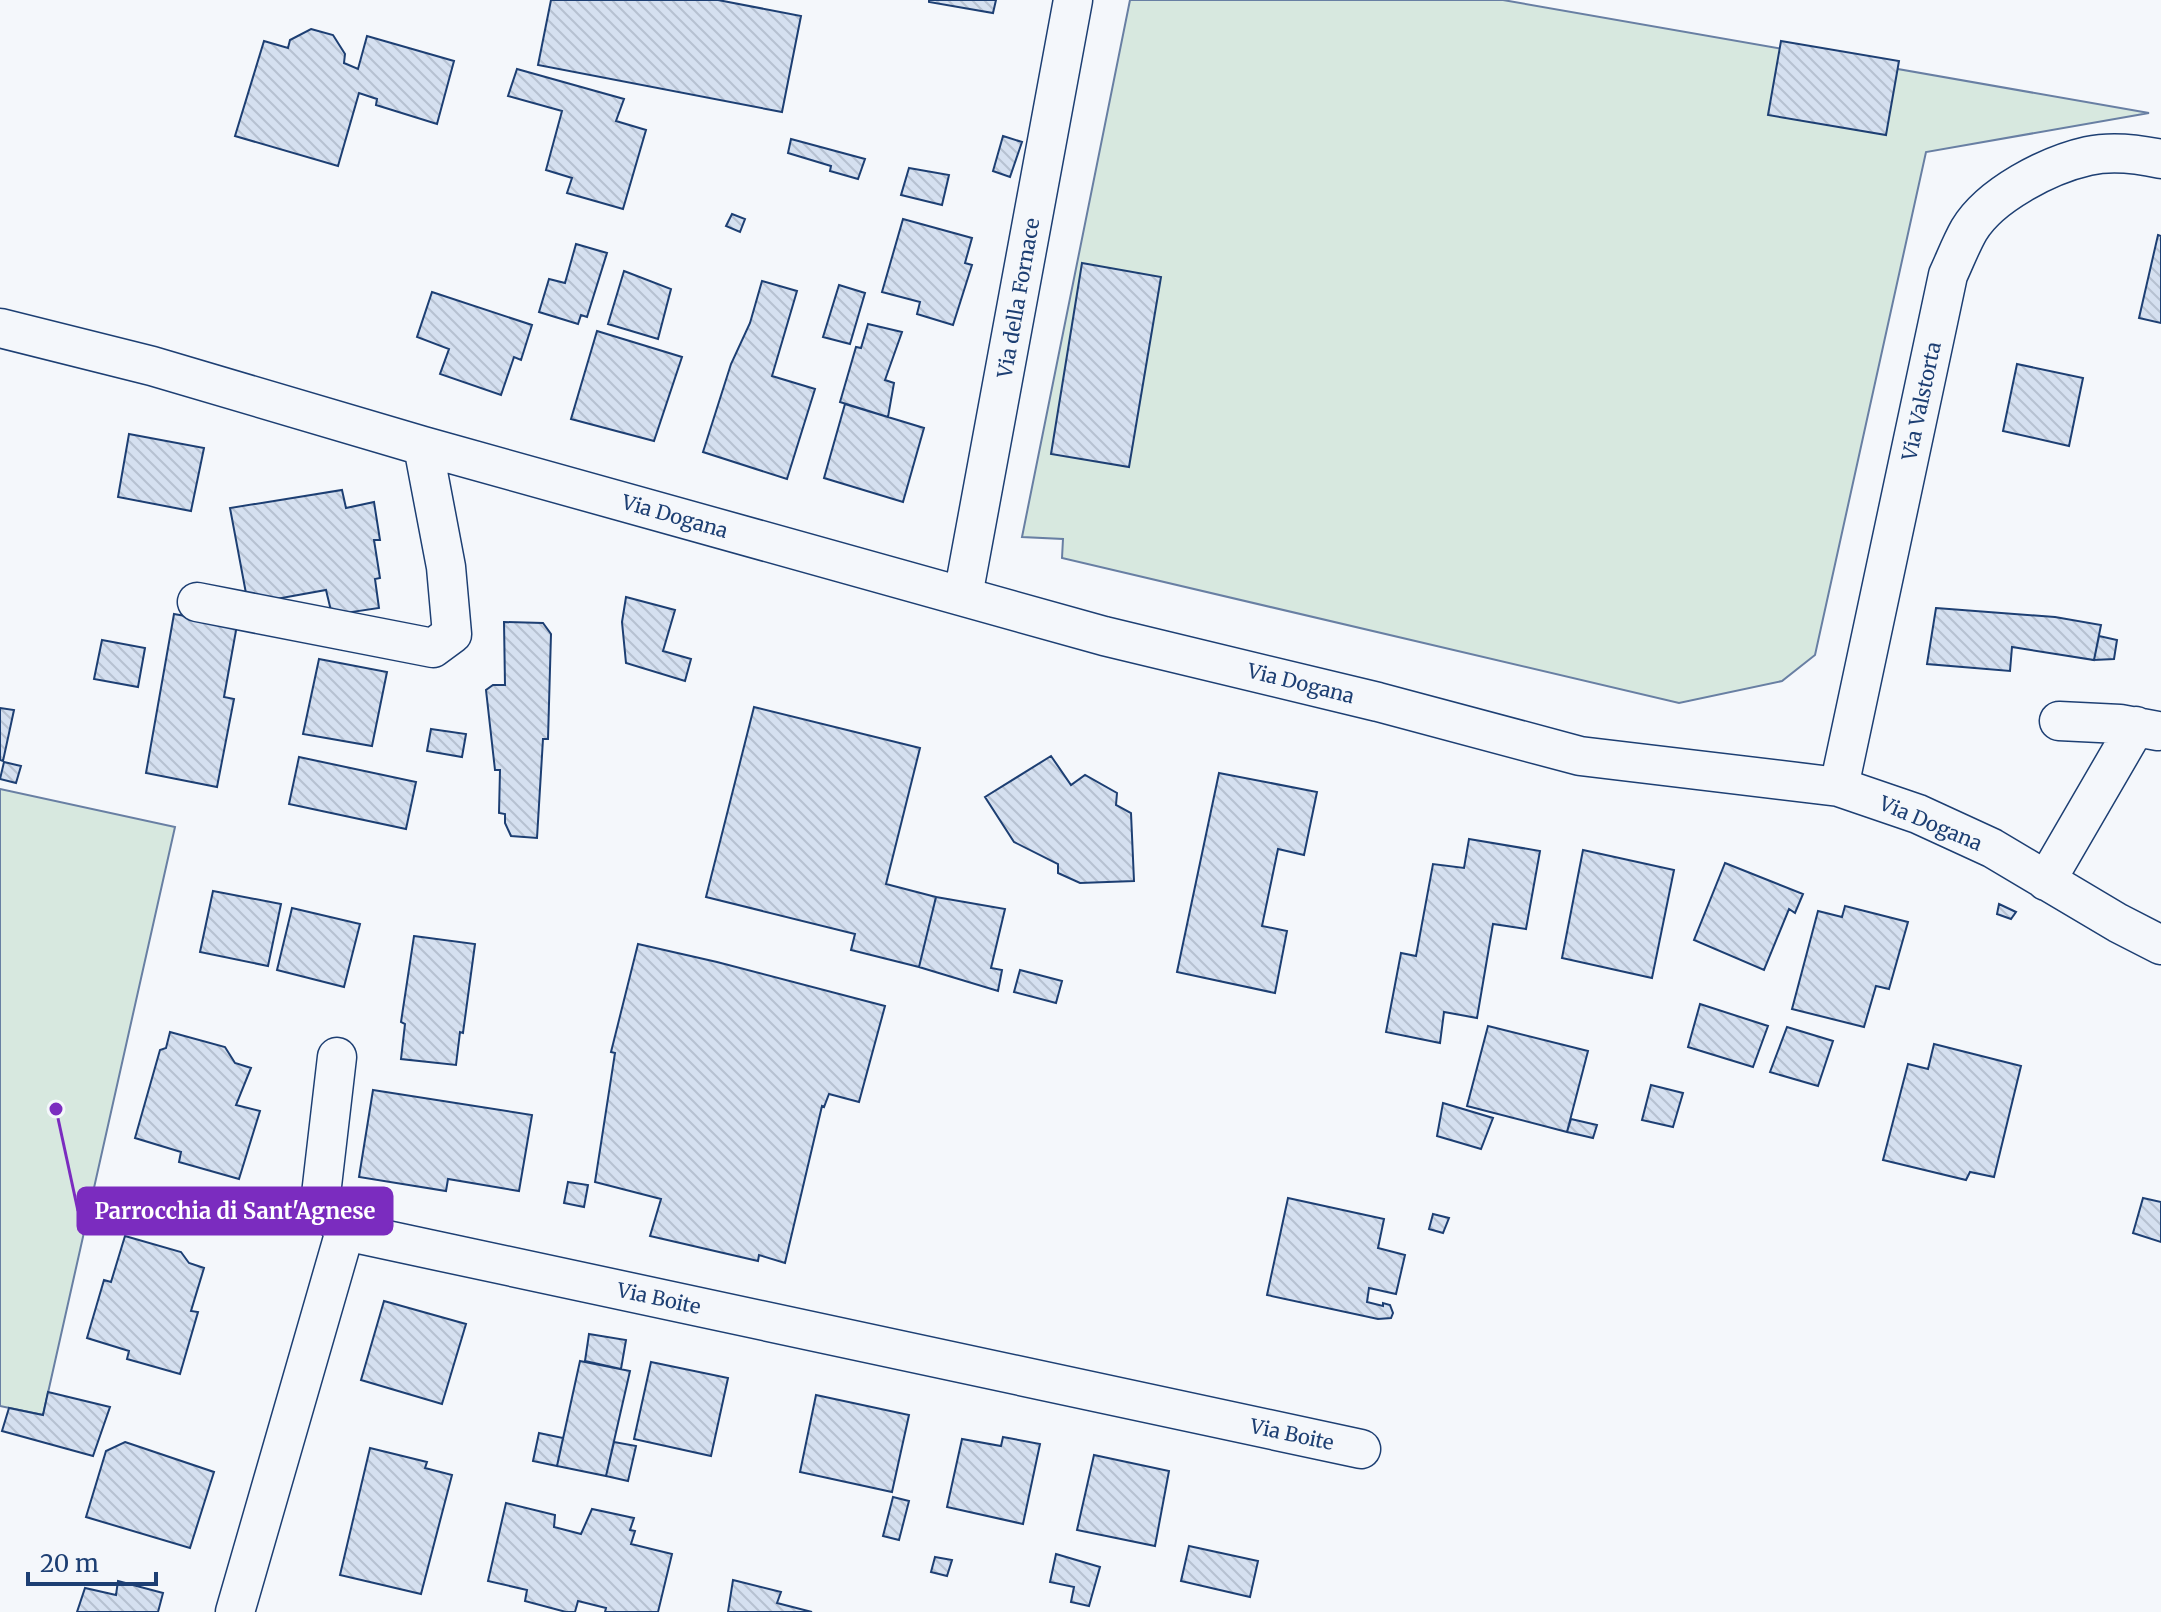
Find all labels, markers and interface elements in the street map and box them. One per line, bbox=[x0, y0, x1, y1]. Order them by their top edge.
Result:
street label: Via della Fornace bbox=[991, 216, 1044, 381]
street label: Via Valstorta bbox=[1896, 339, 1946, 464]
street label: Via Dogana bbox=[618, 489, 731, 543]
street label: Via Dogana bbox=[1244, 657, 1357, 708]
street label: Via Dogana bbox=[1875, 790, 1986, 856]
callout: Parrocchia di Sant'Agnese bbox=[78, 1188, 392, 1234]
text: Parrocchia di Sant'Agnese bbox=[94, 1197, 376, 1225]
street label: Via Boite bbox=[614, 1277, 703, 1319]
street label: Via Boite bbox=[1247, 1413, 1336, 1455]
scale bar bbox=[28, 1536, 156, 1586]
text: 20 m bbox=[40, 1548, 99, 1579]

